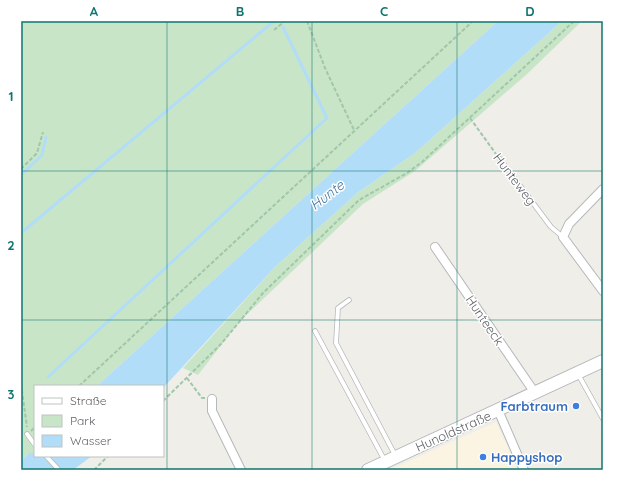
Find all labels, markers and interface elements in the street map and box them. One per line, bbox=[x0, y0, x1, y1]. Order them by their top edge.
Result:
text: A bbox=[90, 3, 99, 19]
text: B bbox=[236, 3, 244, 19]
text: C bbox=[380, 3, 388, 19]
text: D bbox=[525, 3, 535, 19]
text: 1 bbox=[8, 88, 14, 104]
street label: Hunteweg bbox=[490, 150, 540, 208]
water label: Hunte bbox=[306, 175, 349, 214]
text: 2 bbox=[7, 237, 15, 253]
street label: Hunteeck bbox=[462, 292, 508, 348]
legend bbox=[34, 385, 164, 457]
text: 3 bbox=[8, 386, 15, 402]
text: Straße bbox=[70, 393, 107, 408]
place label: Farbtraum bbox=[501, 398, 568, 414]
marker: Farbtraum bbox=[571, 401, 581, 411]
street label: Hunoldstraße bbox=[413, 407, 493, 455]
text: Park bbox=[70, 413, 95, 428]
text: Wasser bbox=[70, 433, 112, 448]
place label: Happyshop bbox=[491, 449, 563, 465]
marker: Happyshop bbox=[478, 452, 488, 462]

